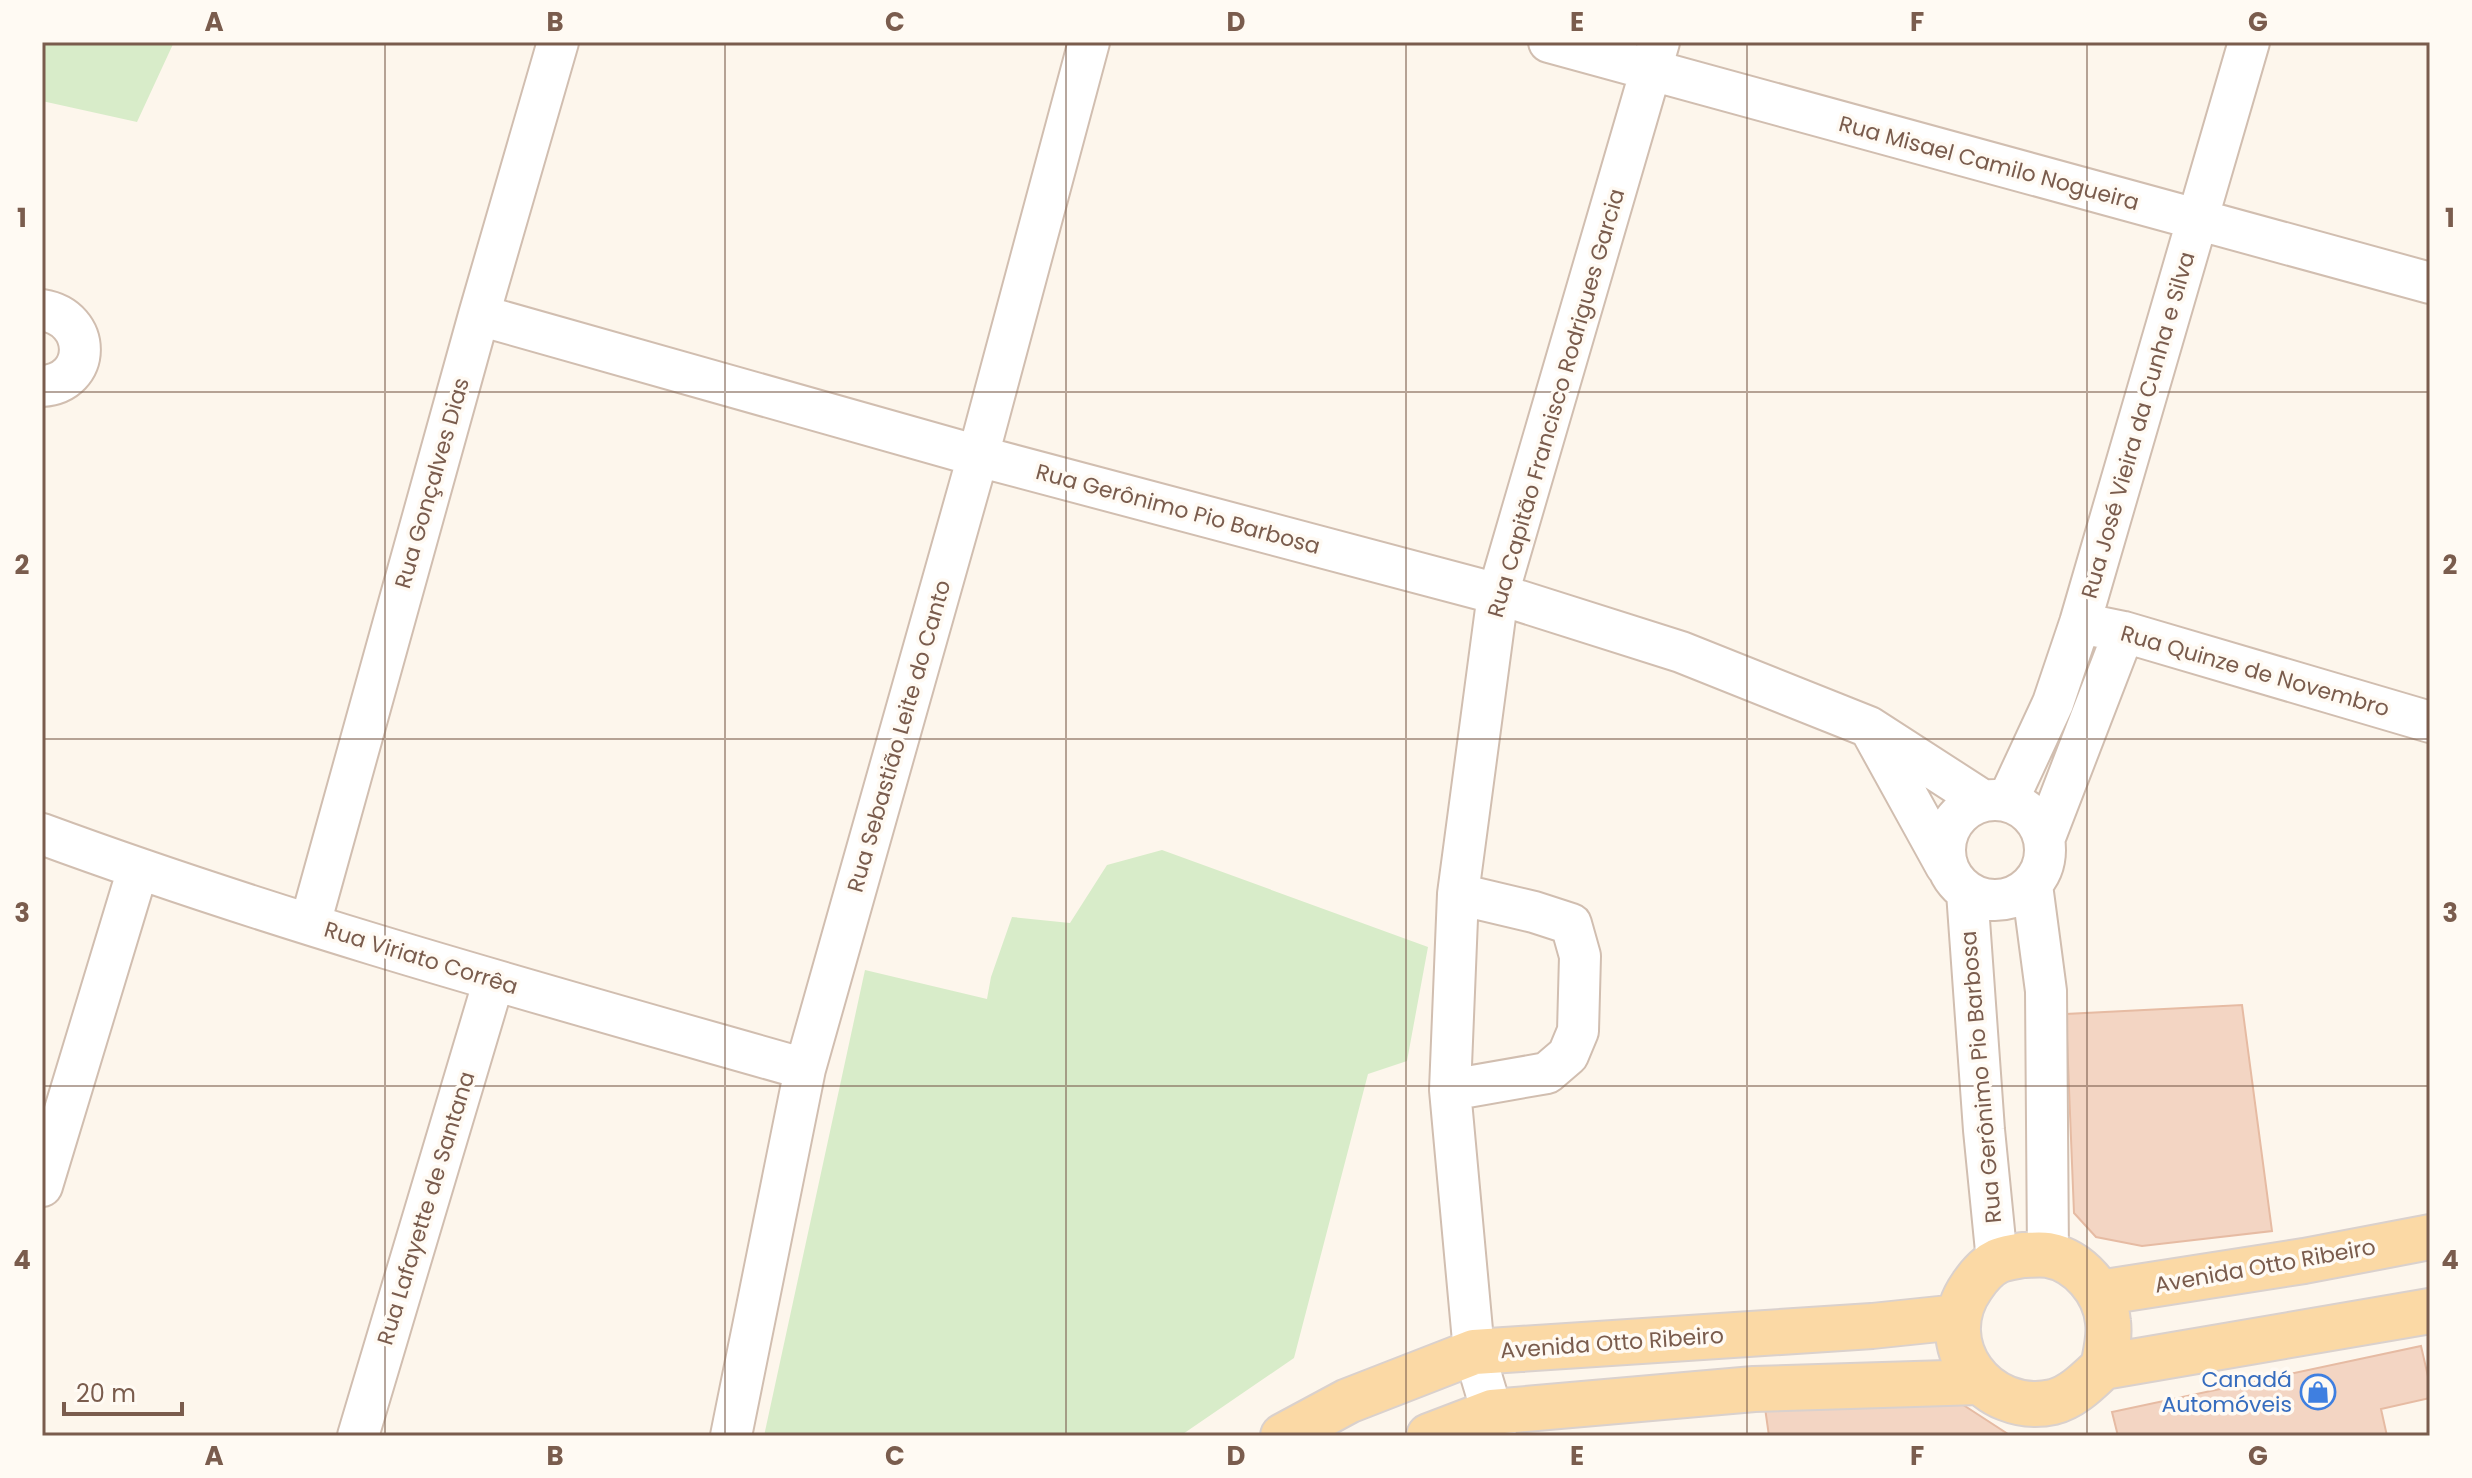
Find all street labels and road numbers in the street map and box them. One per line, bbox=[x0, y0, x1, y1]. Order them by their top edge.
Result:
street label: Rua Misael Camilo Nogueira bbox=[1835, 108, 2143, 218]
street label: Rua Capitão Francisco Rodrigues Garcia bbox=[1480, 185, 1632, 621]
street label: Rua José Vieira da Cunha e Silva bbox=[2074, 248, 2202, 602]
street label: Rua Gonçalves Dias bbox=[387, 374, 477, 592]
street label: Rua Gerônimo Pio Barbosa bbox=[1032, 456, 1324, 562]
street label: Rua Sebastião Leite do Canto bbox=[840, 576, 958, 896]
street label: Rua Quinze de Novembro bbox=[2117, 618, 2393, 724]
street label: Rua Viriato Corrêa bbox=[320, 914, 522, 1002]
street label: Rua Gerônimo Pio Barbosa bbox=[1953, 930, 2009, 1224]
street label: Rua Lafayette de Santana bbox=[370, 1068, 482, 1348]
street label: Avenida Otto Ribeiro bbox=[2152, 1231, 2378, 1301]
street label: Avenida Otto Ribeiro bbox=[1499, 1320, 1725, 1366]

